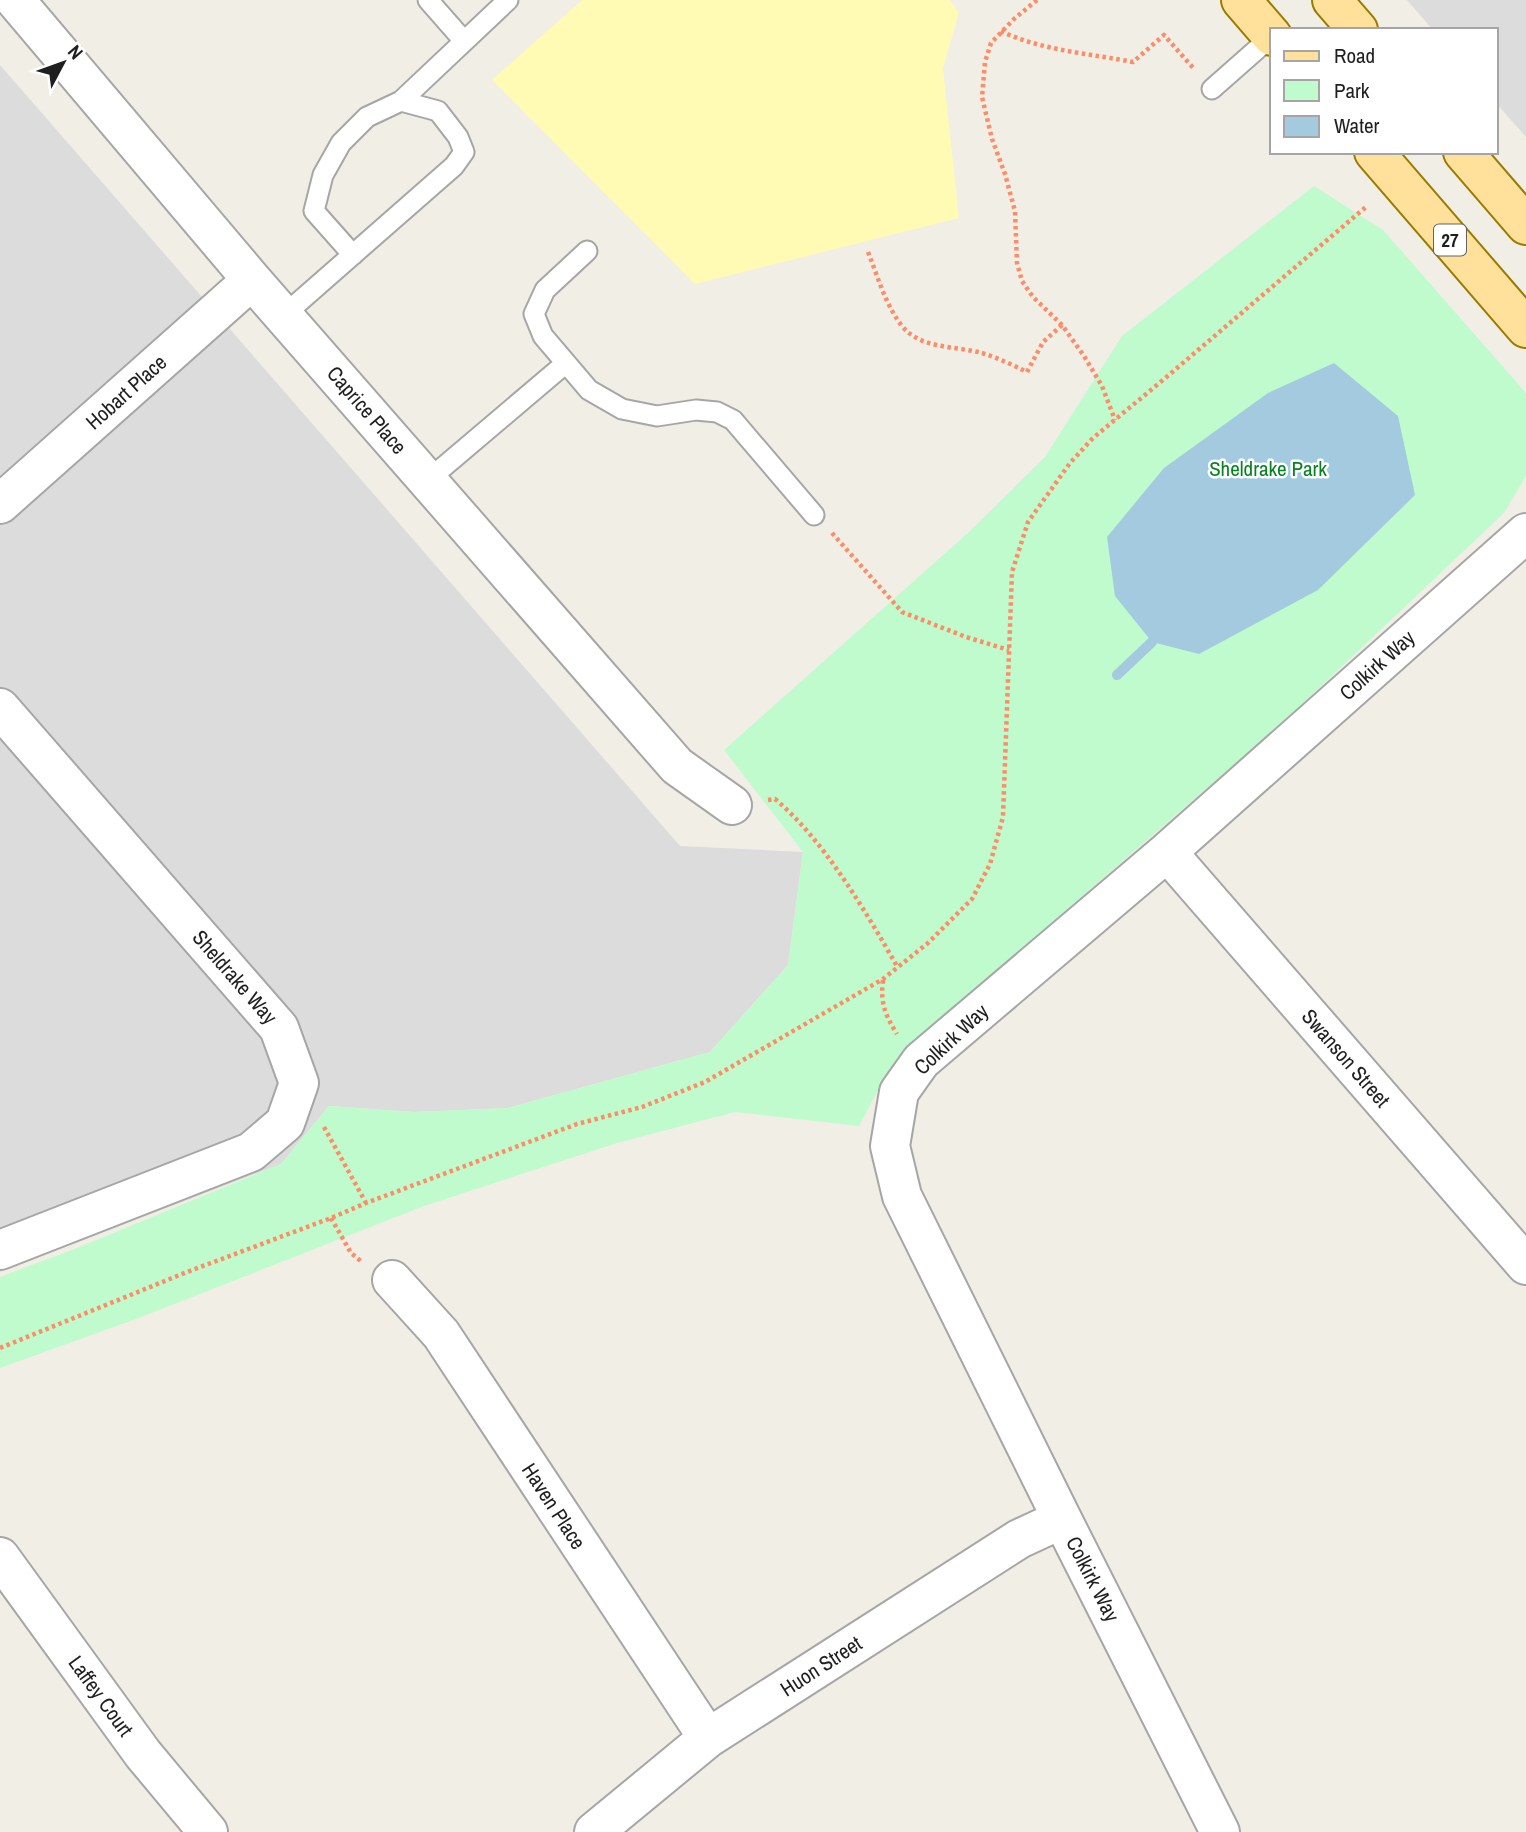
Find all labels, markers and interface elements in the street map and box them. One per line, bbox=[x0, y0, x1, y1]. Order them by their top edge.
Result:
north arrow bbox=[28, 28, 98, 98]
legend bbox=[1270, 28, 1498, 154]
text: N bbox=[62, 39, 89, 65]
text: Road bbox=[1334, 41, 1375, 70]
text: Park bbox=[1334, 76, 1370, 105]
text: Water bbox=[1334, 111, 1380, 140]
road number: 27 bbox=[1434, 224, 1466, 256]
street label: Hobart Place bbox=[79, 348, 173, 436]
street label: Caprice Place bbox=[321, 360, 413, 460]
park label: Sheldrake Park bbox=[1209, 454, 1327, 483]
street label: Colkirk Way bbox=[1333, 623, 1421, 707]
street label: Sheldrake Way bbox=[186, 924, 284, 1031]
street label: Colkirk Way bbox=[907, 997, 995, 1081]
street label: Swanson Street bbox=[1295, 1003, 1397, 1114]
street label: Haven Place bbox=[515, 1457, 593, 1555]
street label: Colkirk Way bbox=[1059, 1531, 1127, 1627]
street label: Huon Street bbox=[775, 1629, 868, 1703]
street label: Laffey Court bbox=[62, 1650, 140, 1743]

